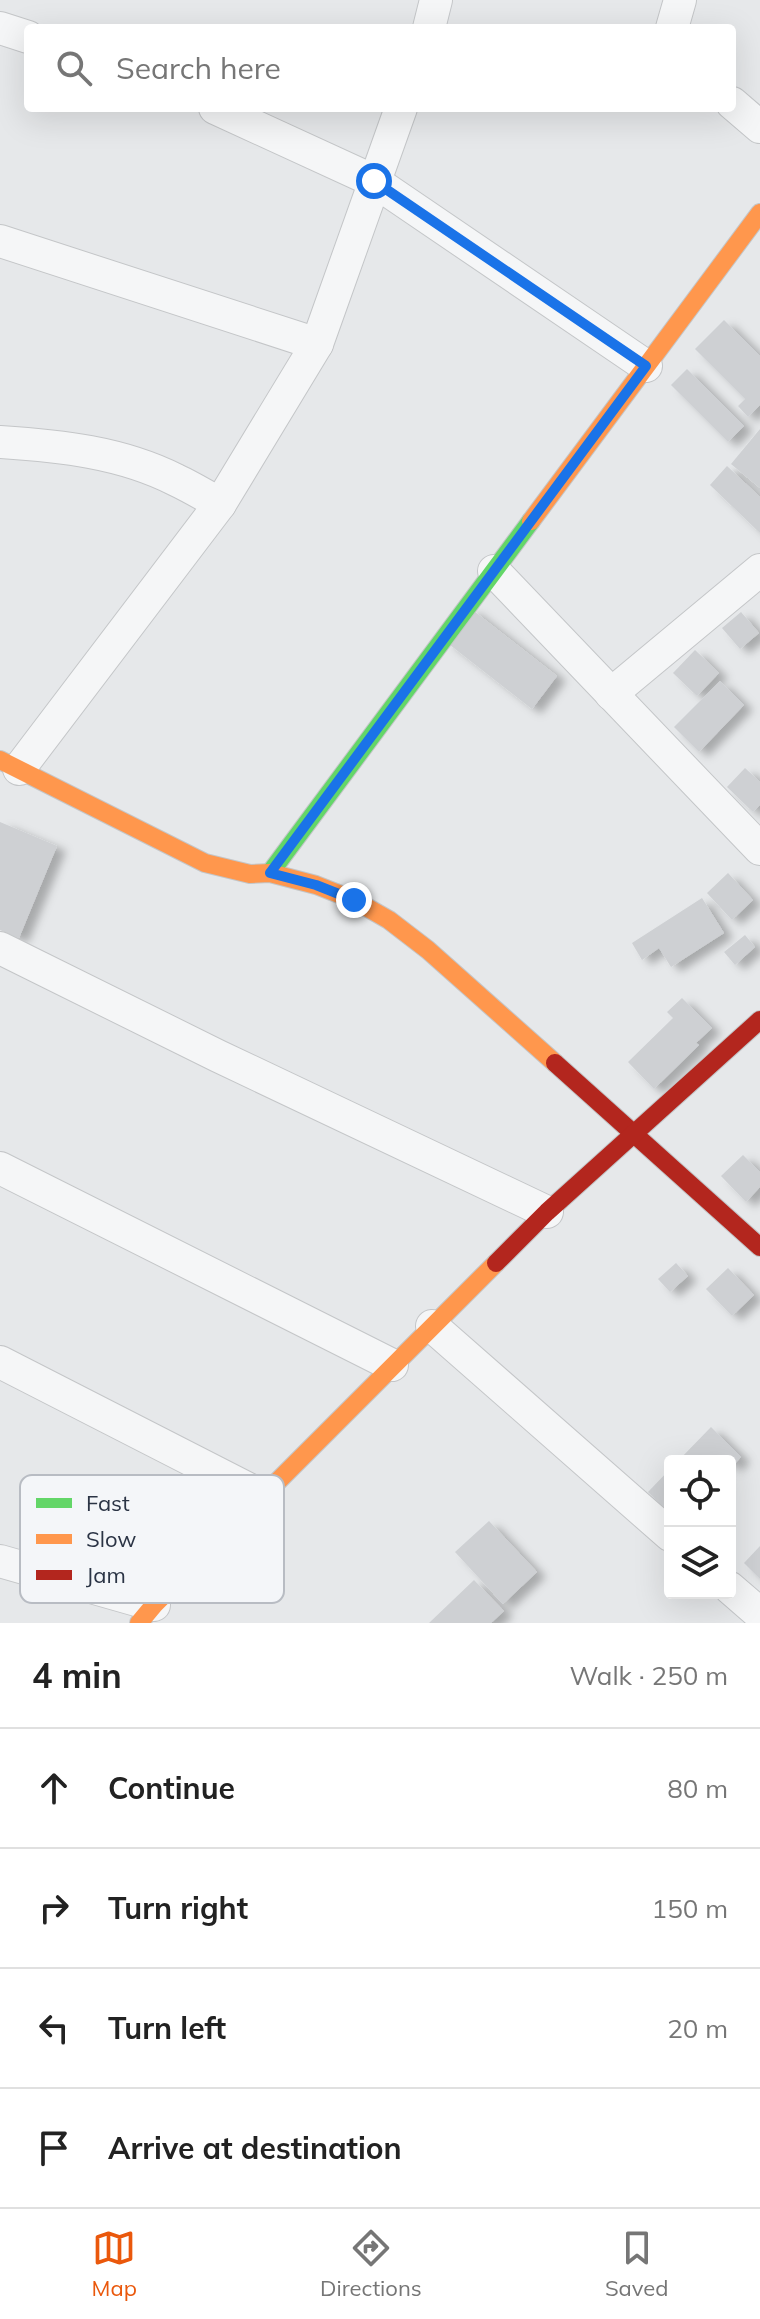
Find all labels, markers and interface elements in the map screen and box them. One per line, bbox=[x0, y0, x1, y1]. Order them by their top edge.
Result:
search box bbox=[24, 24, 736, 112]
icon: search bbox=[52, 46, 96, 90]
text: Search here bbox=[116, 49, 281, 87]
route start bbox=[356, 163, 392, 199]
route end bbox=[336, 882, 372, 918]
map controls bbox=[664, 1455, 736, 1599]
button: locate bbox=[664, 1455, 736, 1527]
legend bbox=[20, 1475, 284, 1603]
text: Fast bbox=[86, 1489, 130, 1517]
text: Slow bbox=[86, 1525, 136, 1553]
button: layers bbox=[664, 1527, 736, 1599]
text: Jam bbox=[86, 1561, 126, 1589]
text: 4 min bbox=[32, 1654, 122, 1697]
text: Walk · 250 m bbox=[569, 1659, 728, 1692]
icon: ahead bbox=[32, 1766, 76, 1810]
text: Continue bbox=[108, 1769, 235, 1807]
text: 80 m bbox=[667, 1772, 728, 1805]
icon: right bbox=[32, 1886, 76, 1930]
text: Turn right bbox=[108, 1889, 248, 1927]
text: 150 m bbox=[652, 1892, 728, 1925]
icon: left bbox=[32, 2006, 76, 2050]
text: Turn left bbox=[108, 2009, 226, 2047]
text: 20 m bbox=[667, 2012, 728, 2045]
icon: arrive bbox=[32, 2126, 76, 2170]
text: Arrive at destination bbox=[108, 2129, 402, 2167]
tab: Map bbox=[92, 2226, 137, 2302]
tab: Directions bbox=[320, 2226, 422, 2302]
tab: Saved bbox=[605, 2226, 668, 2302]

